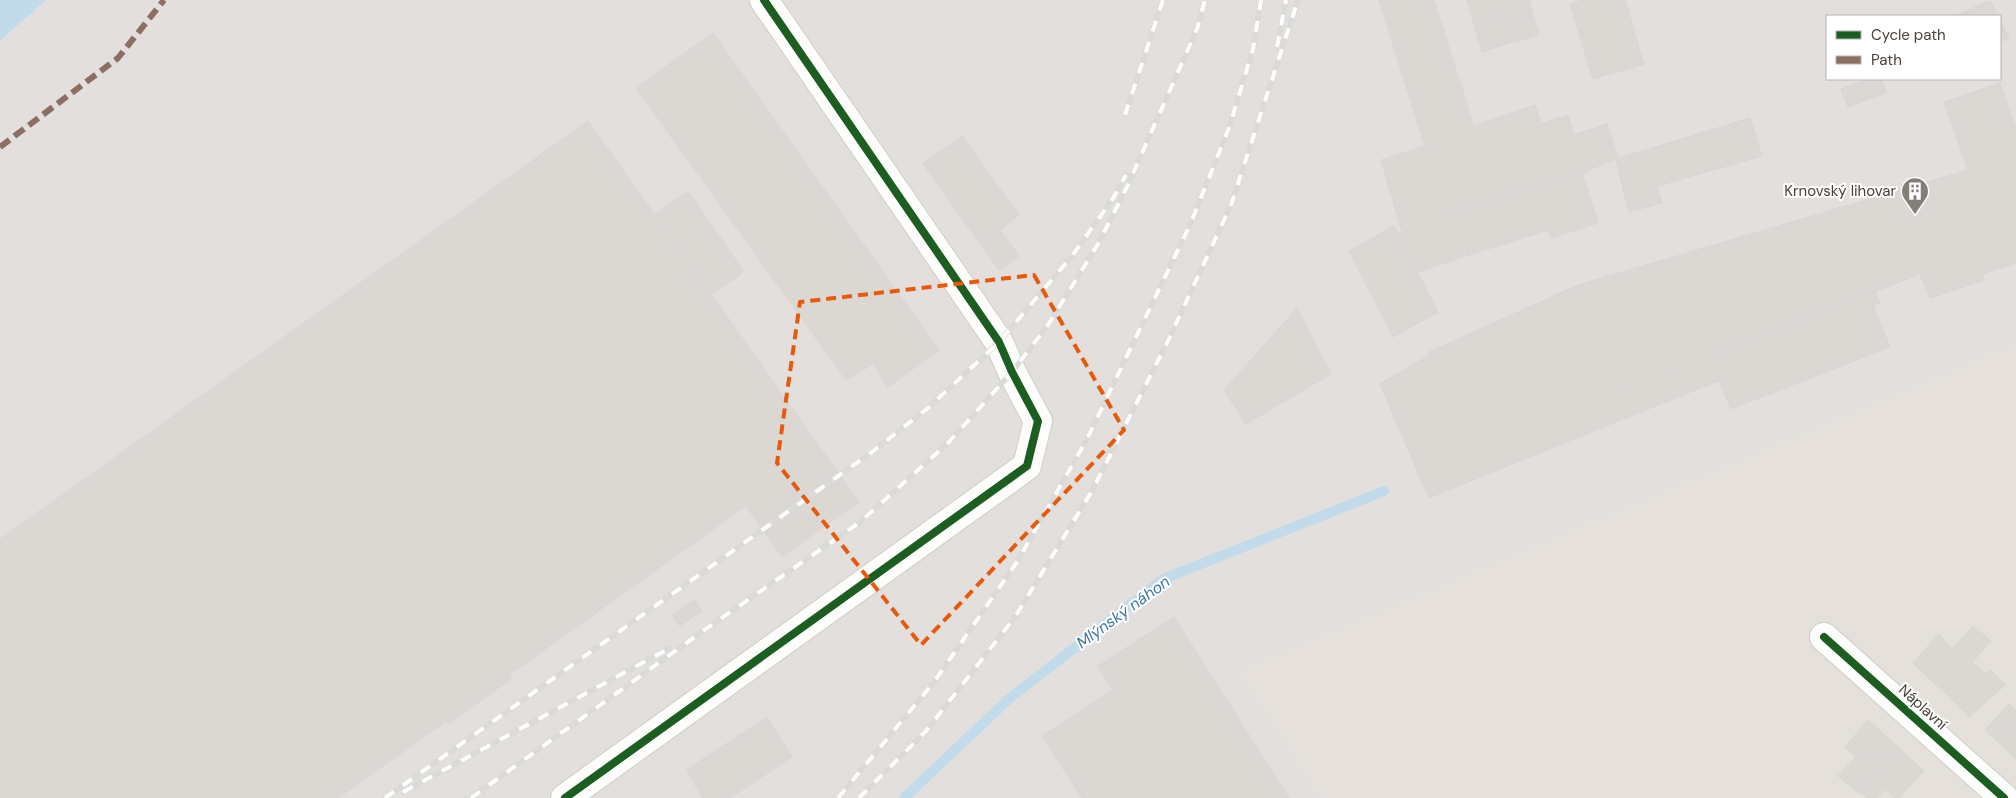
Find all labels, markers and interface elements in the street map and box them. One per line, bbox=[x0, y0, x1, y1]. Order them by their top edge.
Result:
legend bbox=[1826, 15, 2001, 80]
text: Cycle path bbox=[1871, 25, 1946, 45]
text: Path bbox=[1871, 50, 1902, 70]
building icon: Krnovský lihovar bbox=[1900, 176, 1930, 215]
place label: Krnovský lihovar bbox=[1784, 181, 1896, 201]
water label: Mlýnský náhon bbox=[1072, 571, 1174, 653]
street label: Náplavní bbox=[1894, 680, 1952, 735]

